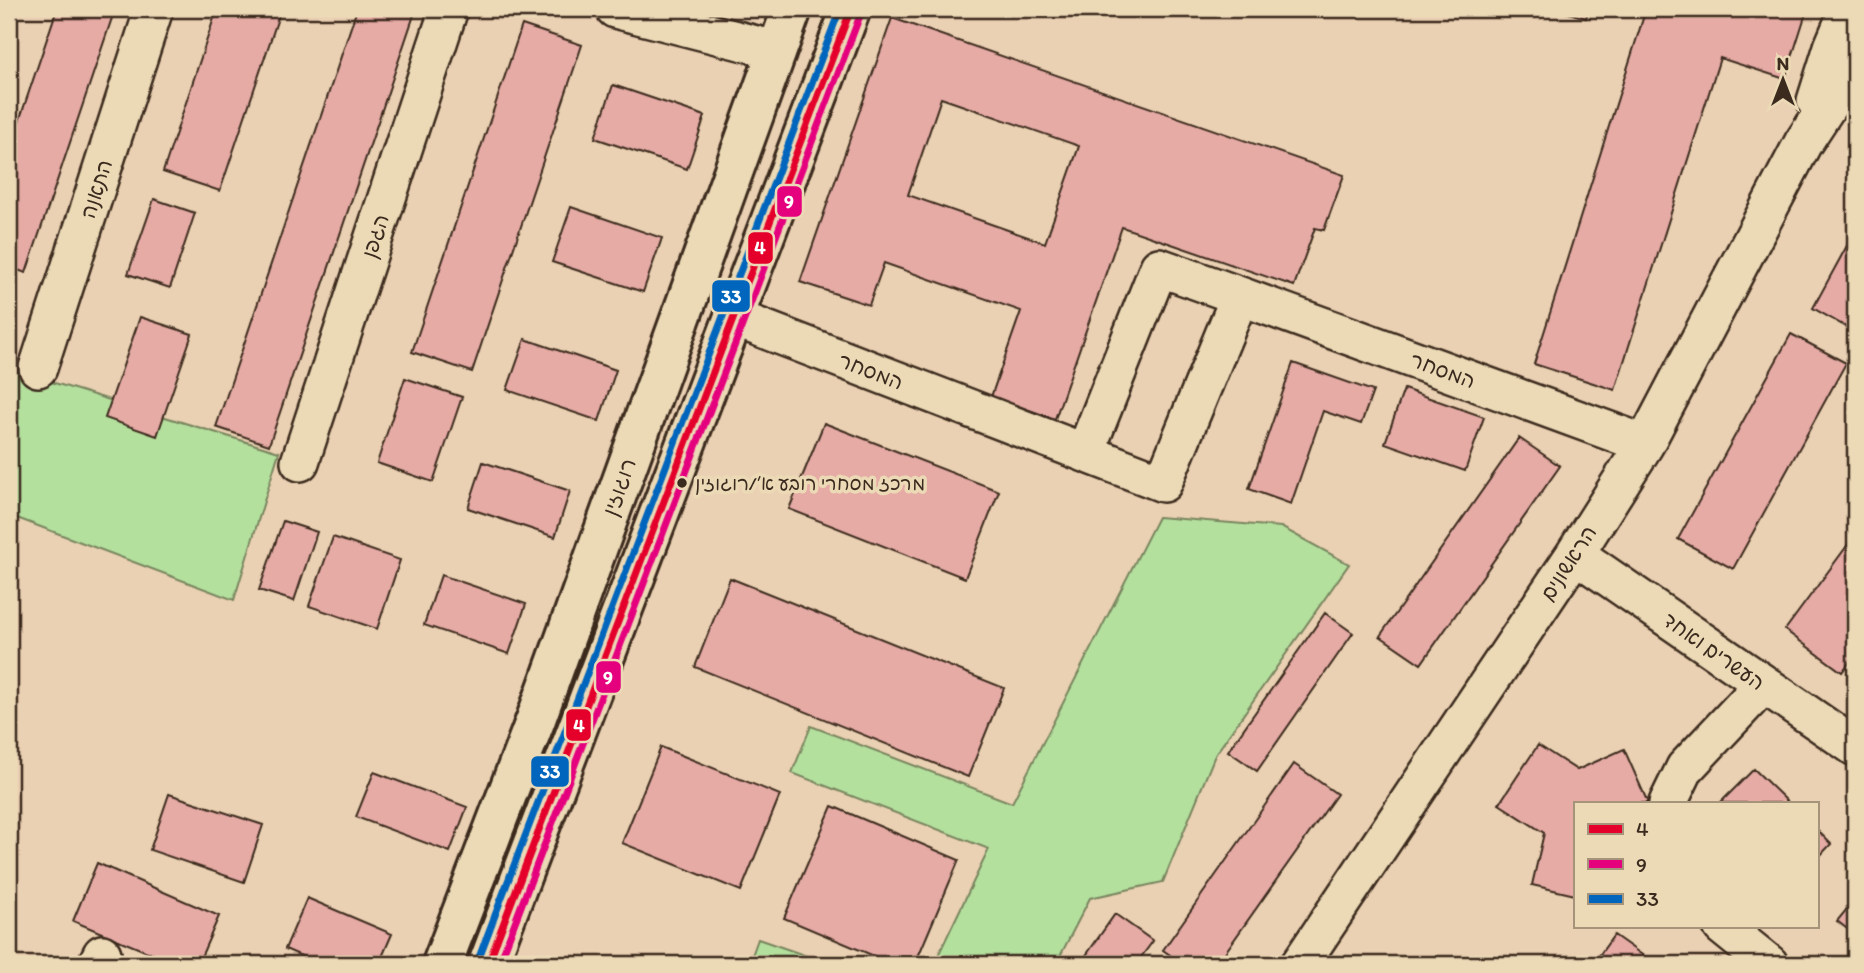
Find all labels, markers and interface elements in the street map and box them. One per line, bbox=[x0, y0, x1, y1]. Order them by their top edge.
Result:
north arrow bbox=[1748, 46, 1818, 116]
text: N bbox=[1777, 52, 1789, 75]
street label: התאנה bbox=[75, 156, 117, 222]
line badge: 9 bbox=[776, 185, 803, 218]
text: 9 bbox=[784, 190, 794, 213]
street label: הגפן bbox=[356, 211, 395, 261]
line badge: 4 bbox=[747, 231, 774, 265]
text: 4 bbox=[754, 236, 766, 259]
line badge: 33 bbox=[711, 279, 751, 313]
text: 33 bbox=[721, 285, 741, 308]
street label: המסחר bbox=[835, 347, 907, 395]
street label: המסחר bbox=[1407, 347, 1479, 393]
street label: רוגוזין bbox=[597, 455, 642, 520]
place label: מרכז מסחרי רובע א׳/רוגוזין bbox=[695, 472, 925, 495]
marker: מרכז מסחרי רובע א׳/רוגוזין bbox=[675, 476, 689, 490]
street label: הראשונים bbox=[1534, 521, 1602, 605]
street label: העשרים ואחד bbox=[1658, 607, 1770, 695]
line badge: 9 bbox=[595, 660, 622, 694]
text: 9 bbox=[603, 666, 613, 689]
line badge: 4 bbox=[565, 708, 592, 742]
text: 4 bbox=[573, 714, 585, 737]
line badge: 33 bbox=[530, 755, 570, 788]
text: 33 bbox=[540, 760, 560, 783]
legend bbox=[1574, 802, 1818, 928]
text: 4 bbox=[1636, 816, 1649, 841]
text: 9 bbox=[1636, 852, 1647, 877]
text: 33 bbox=[1636, 886, 1659, 911]

